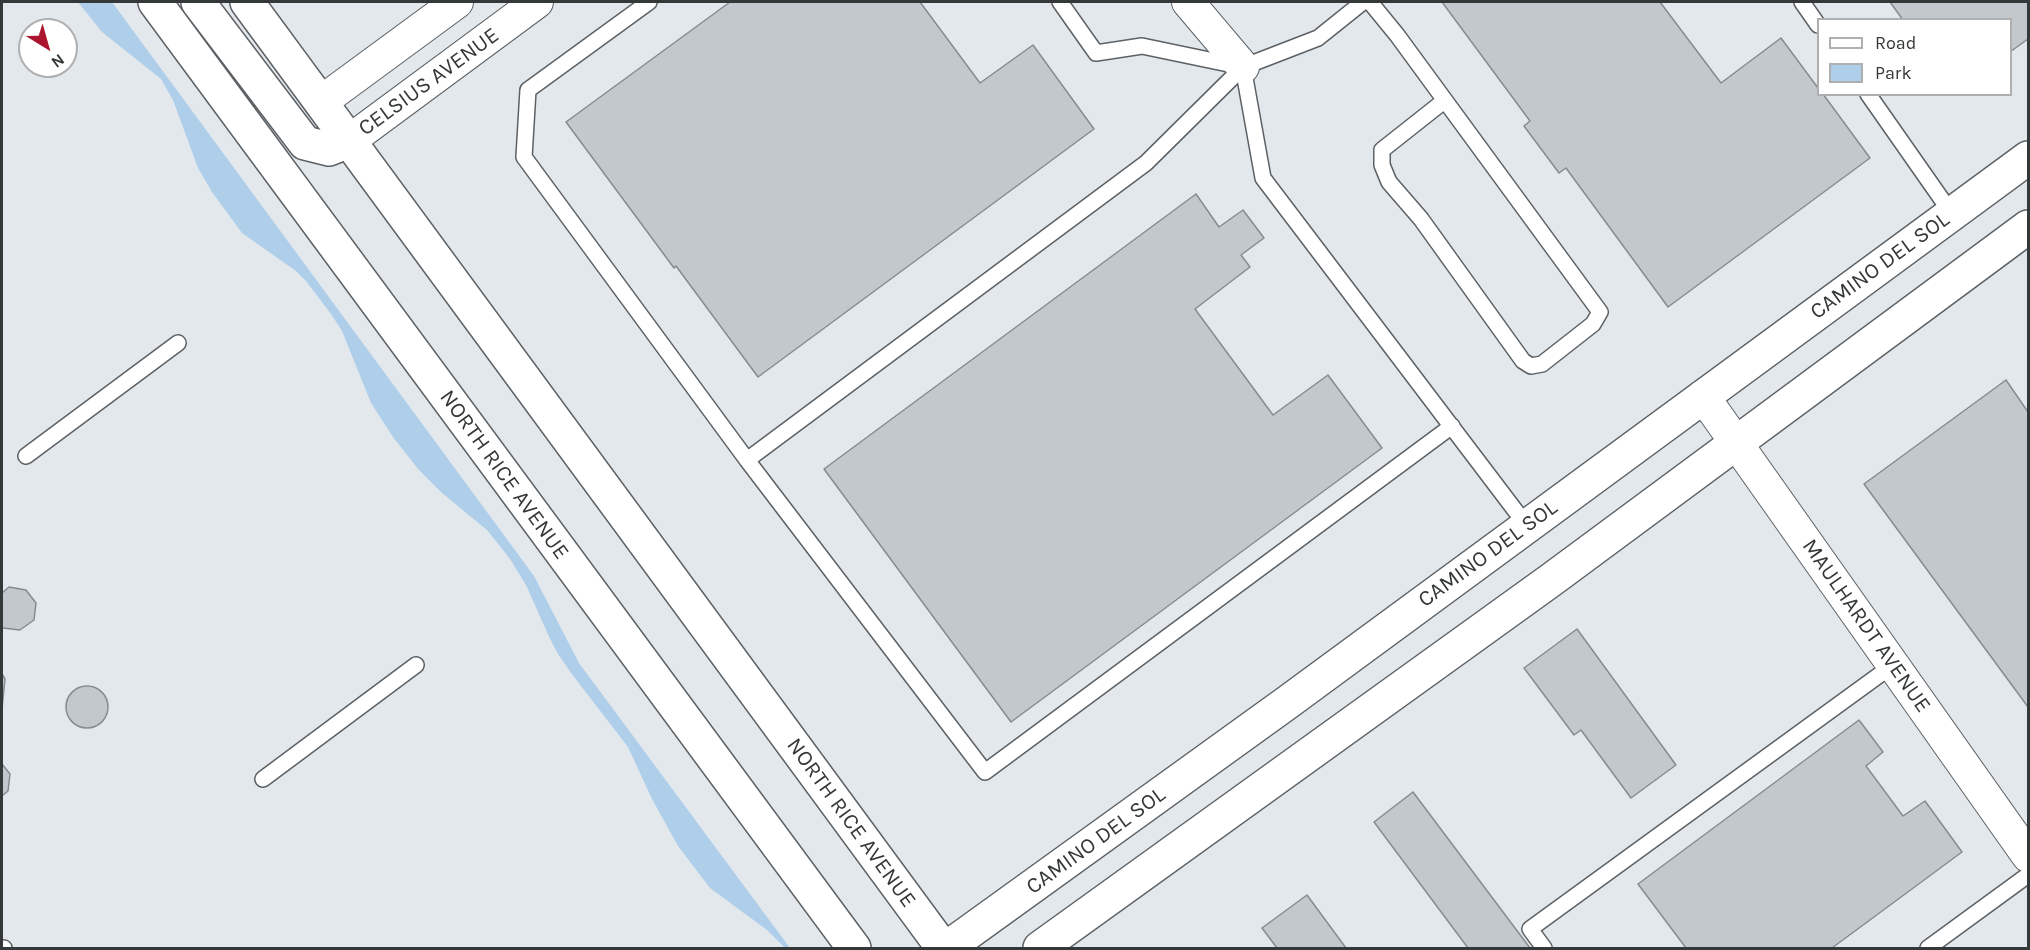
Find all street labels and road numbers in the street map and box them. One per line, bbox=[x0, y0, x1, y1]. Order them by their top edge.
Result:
street label: CELSIUS AVENUE bbox=[354, 22, 504, 142]
street label: CAMINO DEL SOL bbox=[1805, 207, 1955, 325]
street label: NORTH RICE AVENUE bbox=[434, 385, 574, 565]
street label: CAMINO DEL SOL bbox=[1413, 495, 1563, 613]
street label: MAULHARDT AVENUE bbox=[1796, 534, 1936, 718]
street label: NORTH RICE AVENUE bbox=[781, 733, 921, 913]
street label: CAMINO DEL SOL bbox=[1021, 782, 1171, 900]

